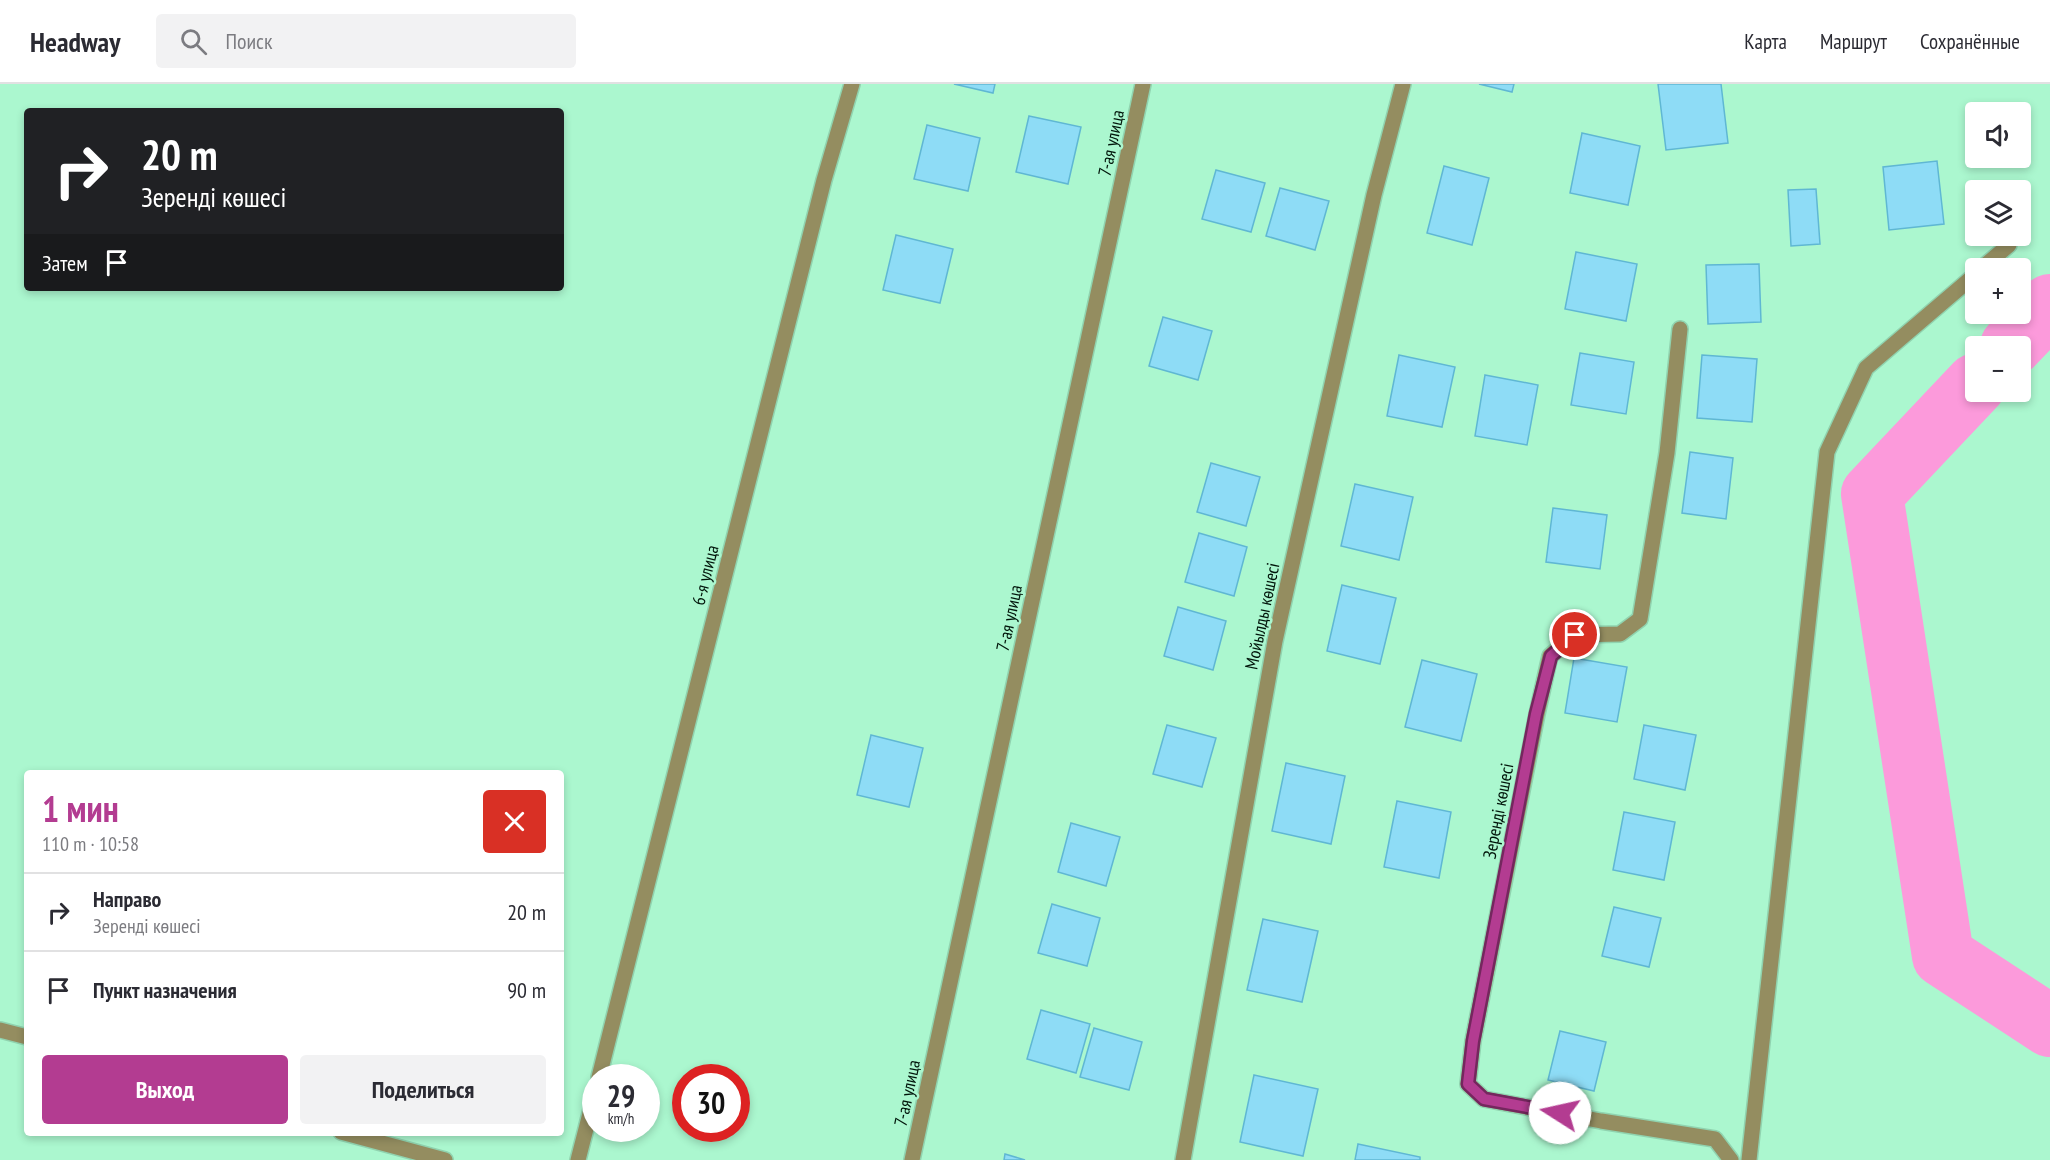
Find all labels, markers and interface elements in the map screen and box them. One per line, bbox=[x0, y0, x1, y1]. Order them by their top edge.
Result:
search box bbox=[156, 14, 576, 68]
text: Headway bbox=[30, 23, 120, 60]
icon: search bbox=[177, 25, 210, 58]
text: Поиск bbox=[225, 27, 272, 55]
text: Карта bbox=[1744, 28, 1787, 55]
text: Маршрут bbox=[1820, 28, 1887, 55]
text: Сохранённые bbox=[1920, 28, 2020, 55]
map controls bbox=[1965, 102, 2031, 402]
button: sound bbox=[1965, 102, 2031, 168]
street label: 7-ая улица bbox=[1093, 108, 1129, 178]
text: 20 m bbox=[141, 127, 218, 182]
icon: right bbox=[42, 132, 120, 210]
text: Зеренді көшесі bbox=[141, 180, 286, 214]
button: layers bbox=[1965, 180, 2031, 246]
icon: arrive bbox=[100, 246, 133, 279]
text: Затем bbox=[42, 249, 88, 277]
button: + bbox=[1965, 258, 2031, 324]
button: − bbox=[1965, 336, 2031, 402]
street label: 6-я улица bbox=[686, 543, 724, 607]
street label: Мойылды көшесі bbox=[1239, 561, 1285, 671]
street label: 7-ая улица bbox=[991, 583, 1027, 653]
pin bbox=[1549, 609, 1600, 660]
icon: arrive bbox=[1558, 618, 1591, 651]
street label: Зеренді көшесі bbox=[1477, 761, 1519, 861]
text: 1 мин bbox=[42, 785, 119, 832]
button: close bbox=[483, 790, 546, 853]
text: 110 m · 10:58 bbox=[42, 831, 139, 857]
text: Направо bbox=[93, 885, 161, 913]
icon: right bbox=[42, 896, 75, 929]
text: 20 m bbox=[507, 898, 546, 926]
text: Зеренді көшесі bbox=[93, 913, 201, 939]
icon: arrive bbox=[42, 974, 75, 1007]
text: Пункт назначения bbox=[93, 976, 237, 1004]
text: 90 m bbox=[507, 976, 546, 1004]
button: Выход bbox=[42, 1055, 288, 1124]
button: Поделиться bbox=[300, 1055, 546, 1124]
street label: 7-ая улица bbox=[889, 1058, 925, 1128]
speed limit sign: 30 bbox=[672, 1064, 750, 1142]
text: 29 bbox=[607, 1076, 635, 1115]
position arrow bbox=[1528, 1081, 1592, 1145]
text: km/h bbox=[608, 1109, 634, 1128]

